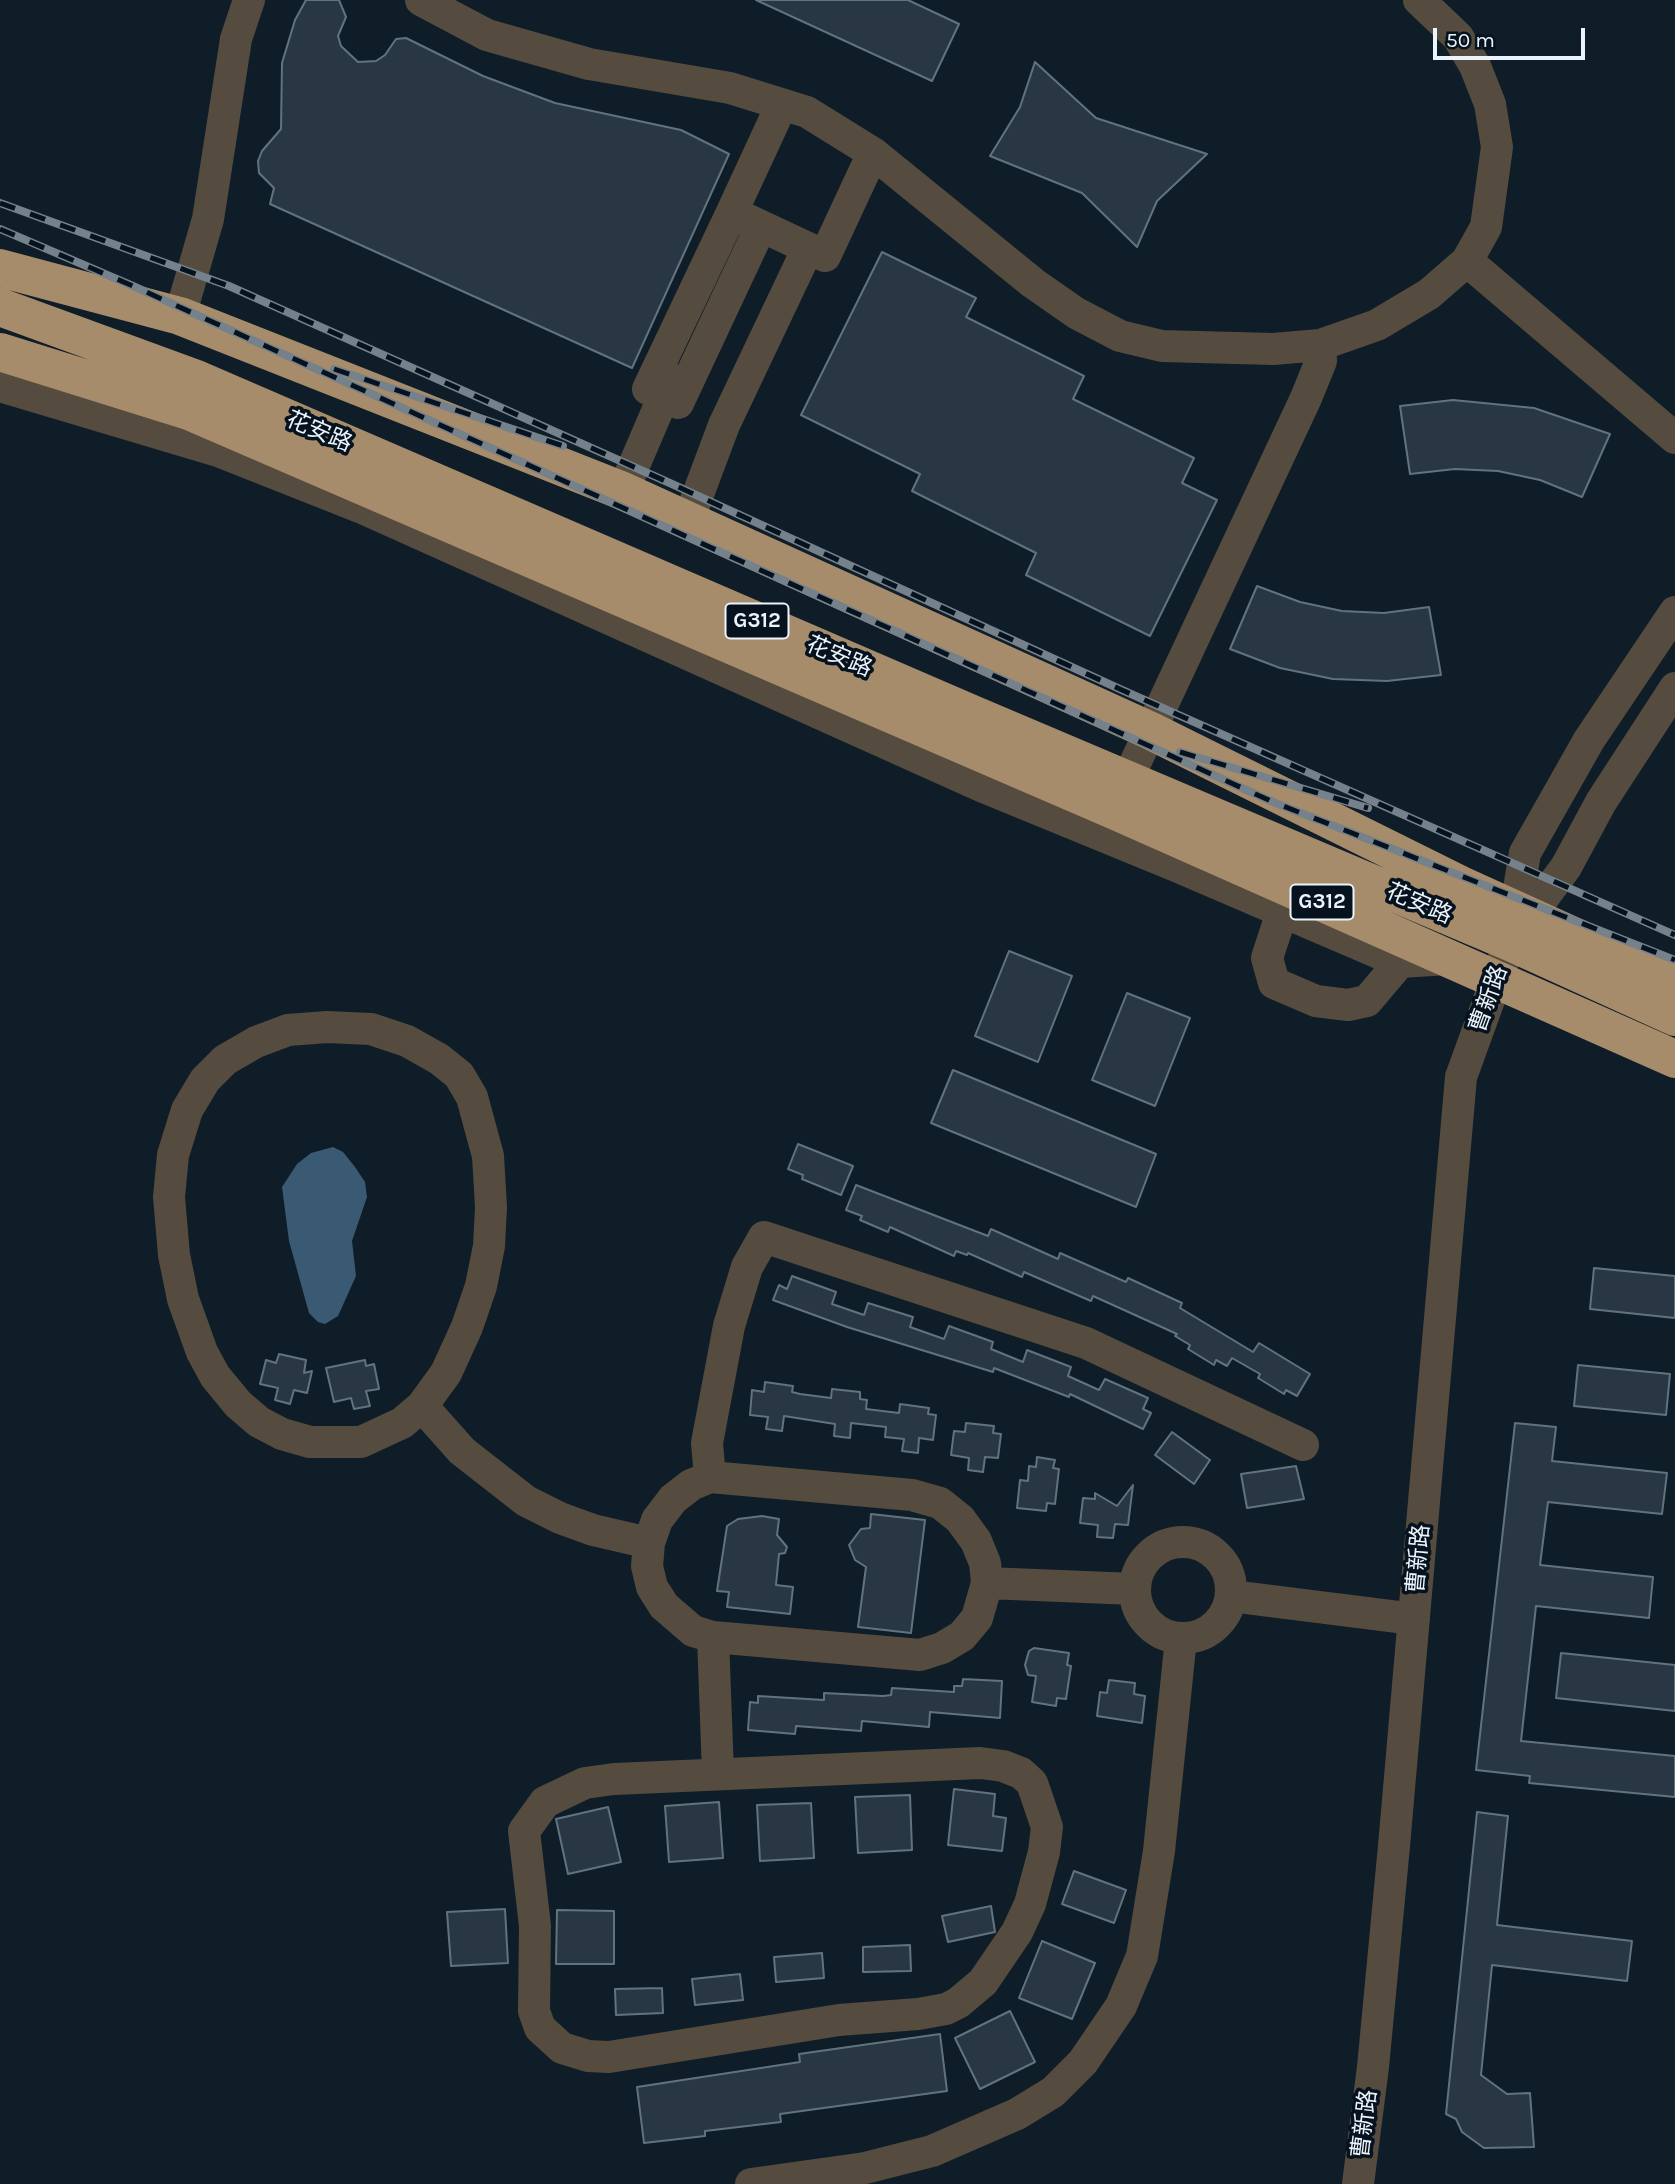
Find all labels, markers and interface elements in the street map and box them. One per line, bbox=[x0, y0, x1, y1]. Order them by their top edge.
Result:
scale bar bbox=[1437, 14, 1589, 58]
text: 50 m bbox=[1446, 28, 1495, 52]
street label: 花安路 bbox=[282, 406, 356, 458]
road number: G312 bbox=[726, 604, 788, 638]
street label: 花安路 bbox=[802, 631, 876, 683]
street label: 花安路 bbox=[1382, 878, 1456, 930]
road number: G312 bbox=[1290, 884, 1354, 920]
street label: 曹新路 bbox=[1464, 962, 1514, 1036]
street label: 曹新路 bbox=[1402, 1523, 1436, 1595]
street label: 曹新路 bbox=[1347, 2088, 1383, 2160]

